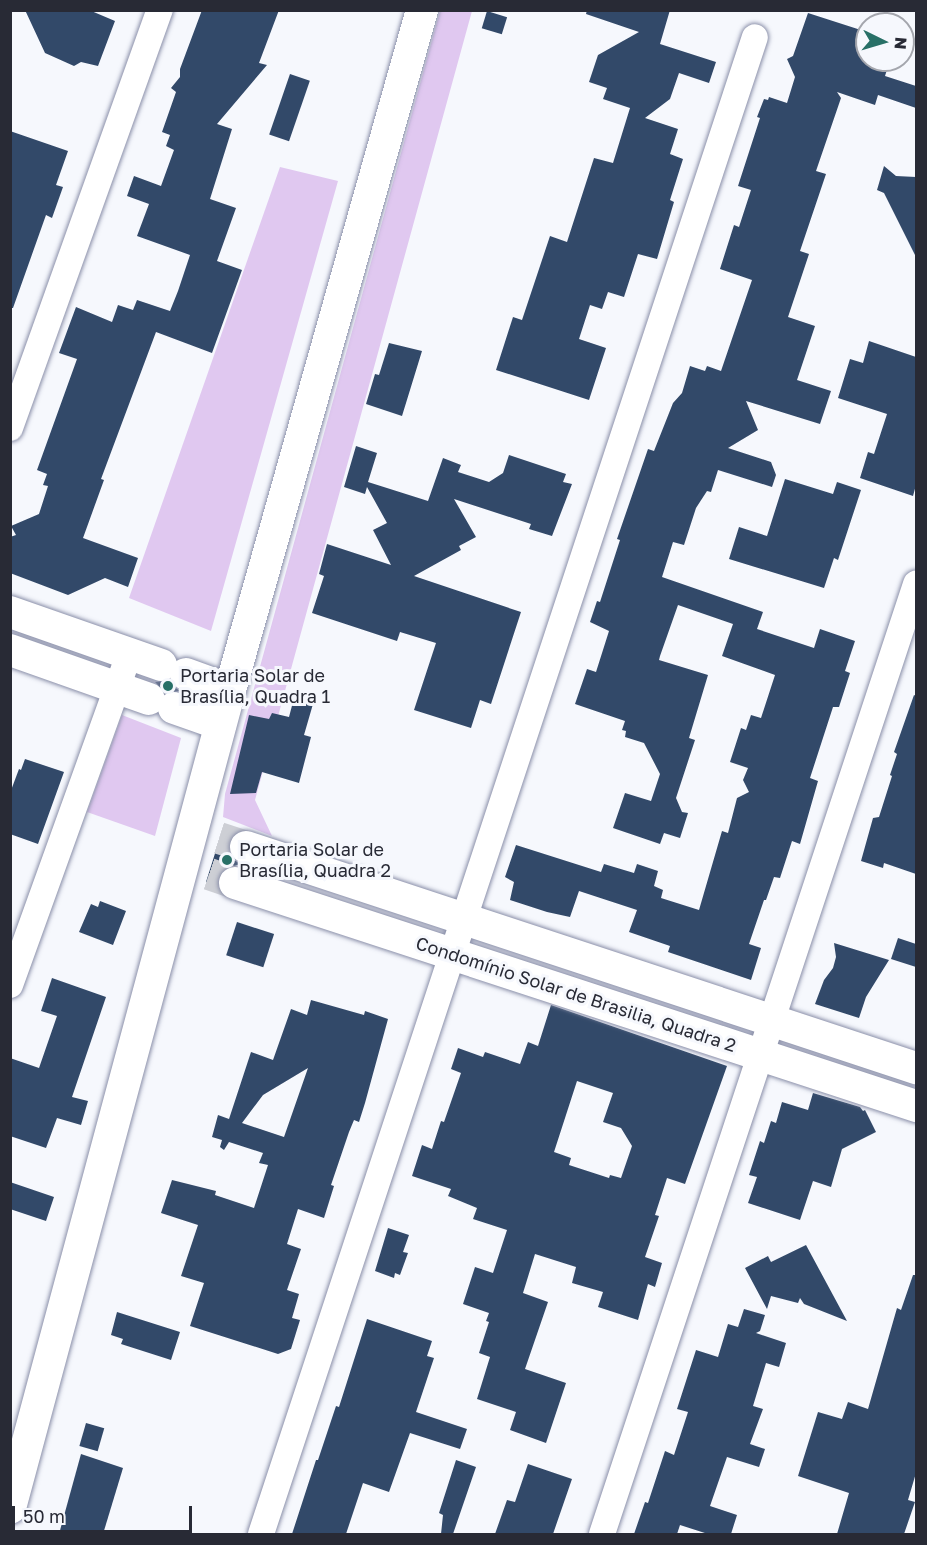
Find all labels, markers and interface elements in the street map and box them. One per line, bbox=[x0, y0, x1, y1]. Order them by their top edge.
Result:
north arrow bbox=[855, 12, 915, 72]
text: N bbox=[890, 36, 911, 50]
place label: Portaria Solar de Brasília, Quadra 1 bbox=[180, 665, 330, 708]
marker: Portaria Solar de Brasília, Quadra 1 bbox=[161, 679, 175, 693]
place label: Portaria Solar de Brasília, Quadra 2 bbox=[239, 839, 391, 882]
marker: Portaria Solar de Brasília, Quadra 2 bbox=[220, 853, 234, 867]
street label: Condomínio Solar de Brasilia, Quadra 2 bbox=[413, 932, 739, 1056]
scale bar bbox=[15, 1494, 195, 1532]
text: 50 m bbox=[23, 1505, 65, 1527]

